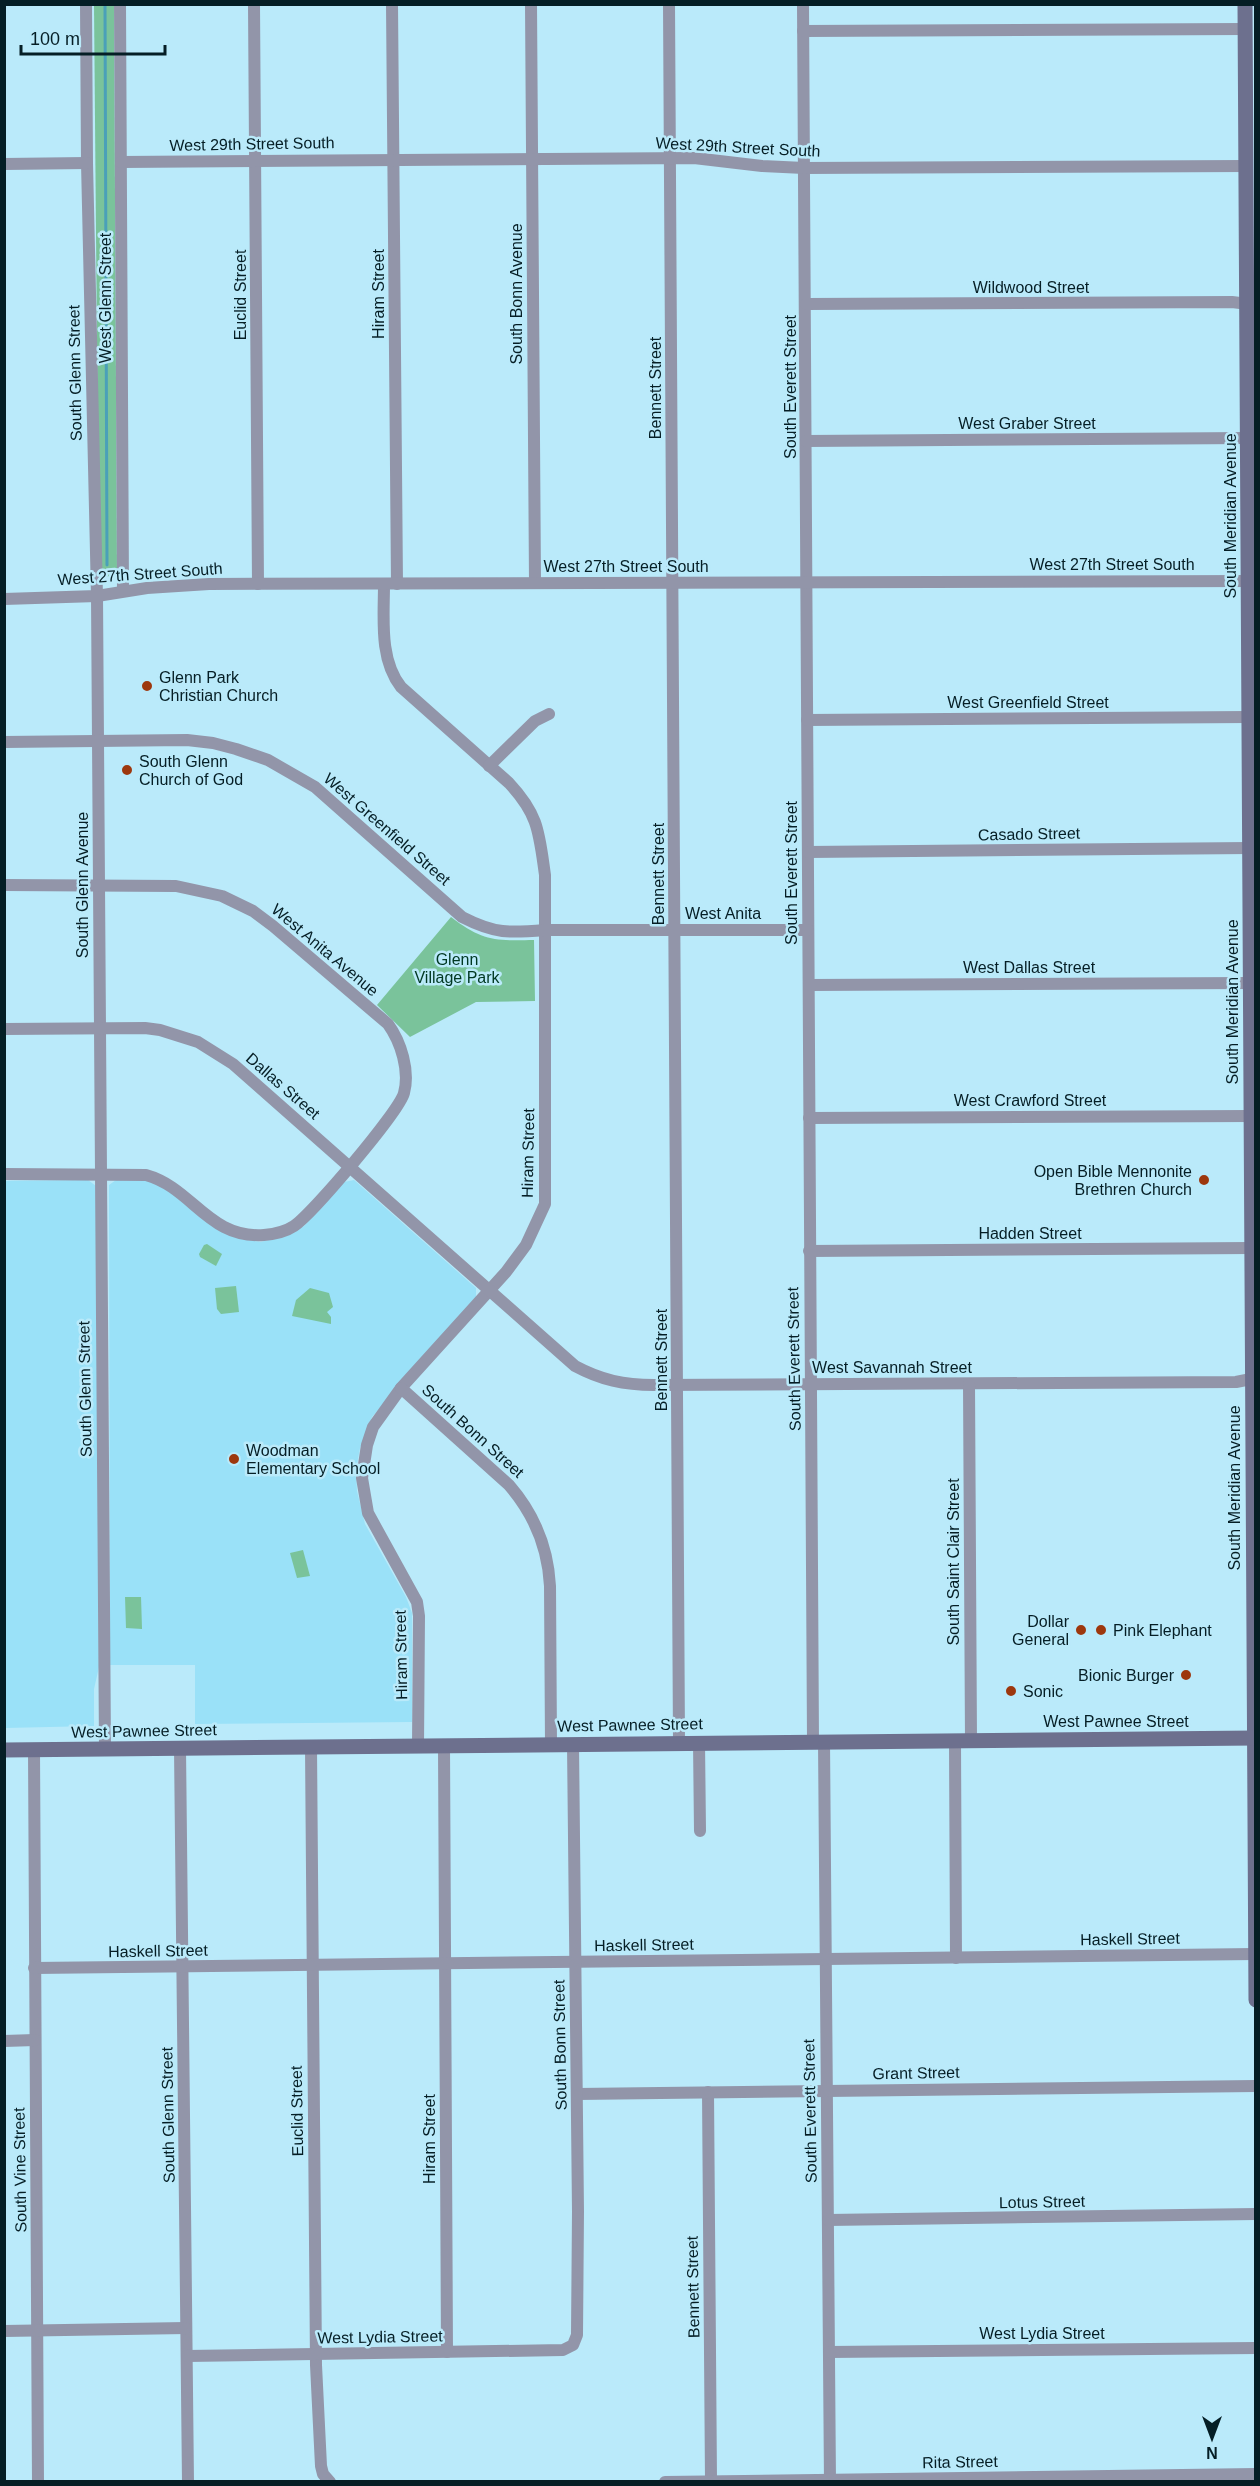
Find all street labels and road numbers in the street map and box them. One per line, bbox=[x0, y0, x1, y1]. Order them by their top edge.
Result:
street label: West 29th Street South bbox=[169, 134, 335, 154]
street label: West 29th Street South bbox=[655, 134, 821, 160]
street label: South Bonn Avenue bbox=[508, 223, 525, 365]
street label: West Glenn Street bbox=[97, 232, 114, 363]
street label: Euclid Street bbox=[232, 249, 249, 340]
street label: Hiram Street bbox=[370, 249, 387, 339]
street label: Wildwood Street bbox=[973, 279, 1090, 296]
street label: South Glenn Street bbox=[65, 304, 85, 441]
street label: South Everett Street bbox=[782, 314, 799, 459]
street label: Bennett Street bbox=[647, 336, 664, 439]
street label: West Graber Street bbox=[958, 415, 1096, 432]
street label: South Meridian Avenue bbox=[1222, 433, 1239, 599]
street label: West 27th Street South bbox=[1029, 556, 1195, 573]
street label: West 27th Street South bbox=[543, 558, 709, 575]
street label: West 27th Street South bbox=[57, 560, 223, 588]
street label: West Greenfield Street bbox=[947, 694, 1109, 711]
street label: West Greenfield Street bbox=[320, 770, 454, 889]
street label: South Everett Street bbox=[783, 800, 800, 945]
street label: South Glenn Avenue bbox=[74, 812, 91, 958]
street label: Bennett Street bbox=[650, 822, 667, 925]
street label: Casado Street bbox=[978, 825, 1081, 843]
street label: West Anita Avenue bbox=[268, 901, 382, 1000]
street label: West Anita bbox=[685, 905, 761, 922]
street label: South Meridian Avenue bbox=[1224, 919, 1241, 1085]
street label: West Dallas Street bbox=[963, 959, 1096, 976]
street label: Dallas Street bbox=[243, 1050, 324, 1123]
street label: West Crawford Street bbox=[954, 1092, 1107, 1109]
street label: Hiram Street bbox=[519, 1107, 537, 1198]
street label: Hadden Street bbox=[978, 1225, 1082, 1242]
street label: South Everett Street bbox=[784, 1286, 804, 1431]
street label: Bennett Street bbox=[653, 1308, 670, 1411]
street label: South Glenn Street bbox=[75, 1320, 95, 1457]
street label: West Savannah Street bbox=[812, 1359, 972, 1376]
street label: South Bonn Street bbox=[419, 1381, 528, 1481]
street label: South Meridian Avenue bbox=[1226, 1405, 1243, 1571]
street label: South Saint Clair Street bbox=[945, 1478, 962, 1646]
street label: Hiram Street bbox=[392, 1609, 410, 1700]
street label: West Pawnee Street bbox=[1043, 1713, 1189, 1730]
street label: West Pawnee Street bbox=[557, 1715, 703, 1735]
street label: West Pawnee Street bbox=[71, 1721, 217, 1741]
street label: Haskell Street bbox=[1080, 1930, 1180, 1948]
street label: Haskell Street bbox=[594, 1936, 694, 1954]
street label: Haskell Street bbox=[108, 1942, 208, 1960]
street label: South Bonn Street bbox=[550, 1979, 570, 2111]
street label: South Everett Street bbox=[800, 2038, 820, 2183]
street label: South Glenn Street bbox=[158, 2046, 178, 2183]
street label: Grant Street bbox=[872, 2064, 960, 2082]
street label: Euclid Street bbox=[288, 2065, 306, 2157]
street label: Hiram Street bbox=[421, 2094, 438, 2184]
street label: South Vine Street bbox=[10, 2107, 30, 2233]
street label: Lotus Street bbox=[999, 2193, 1086, 2211]
street label: Bennett Street bbox=[684, 2235, 702, 2338]
street label: West Lydia Street bbox=[979, 2325, 1105, 2342]
street label: West Lydia Street bbox=[317, 2327, 443, 2347]
street label: Rita Street bbox=[922, 2453, 998, 2471]

